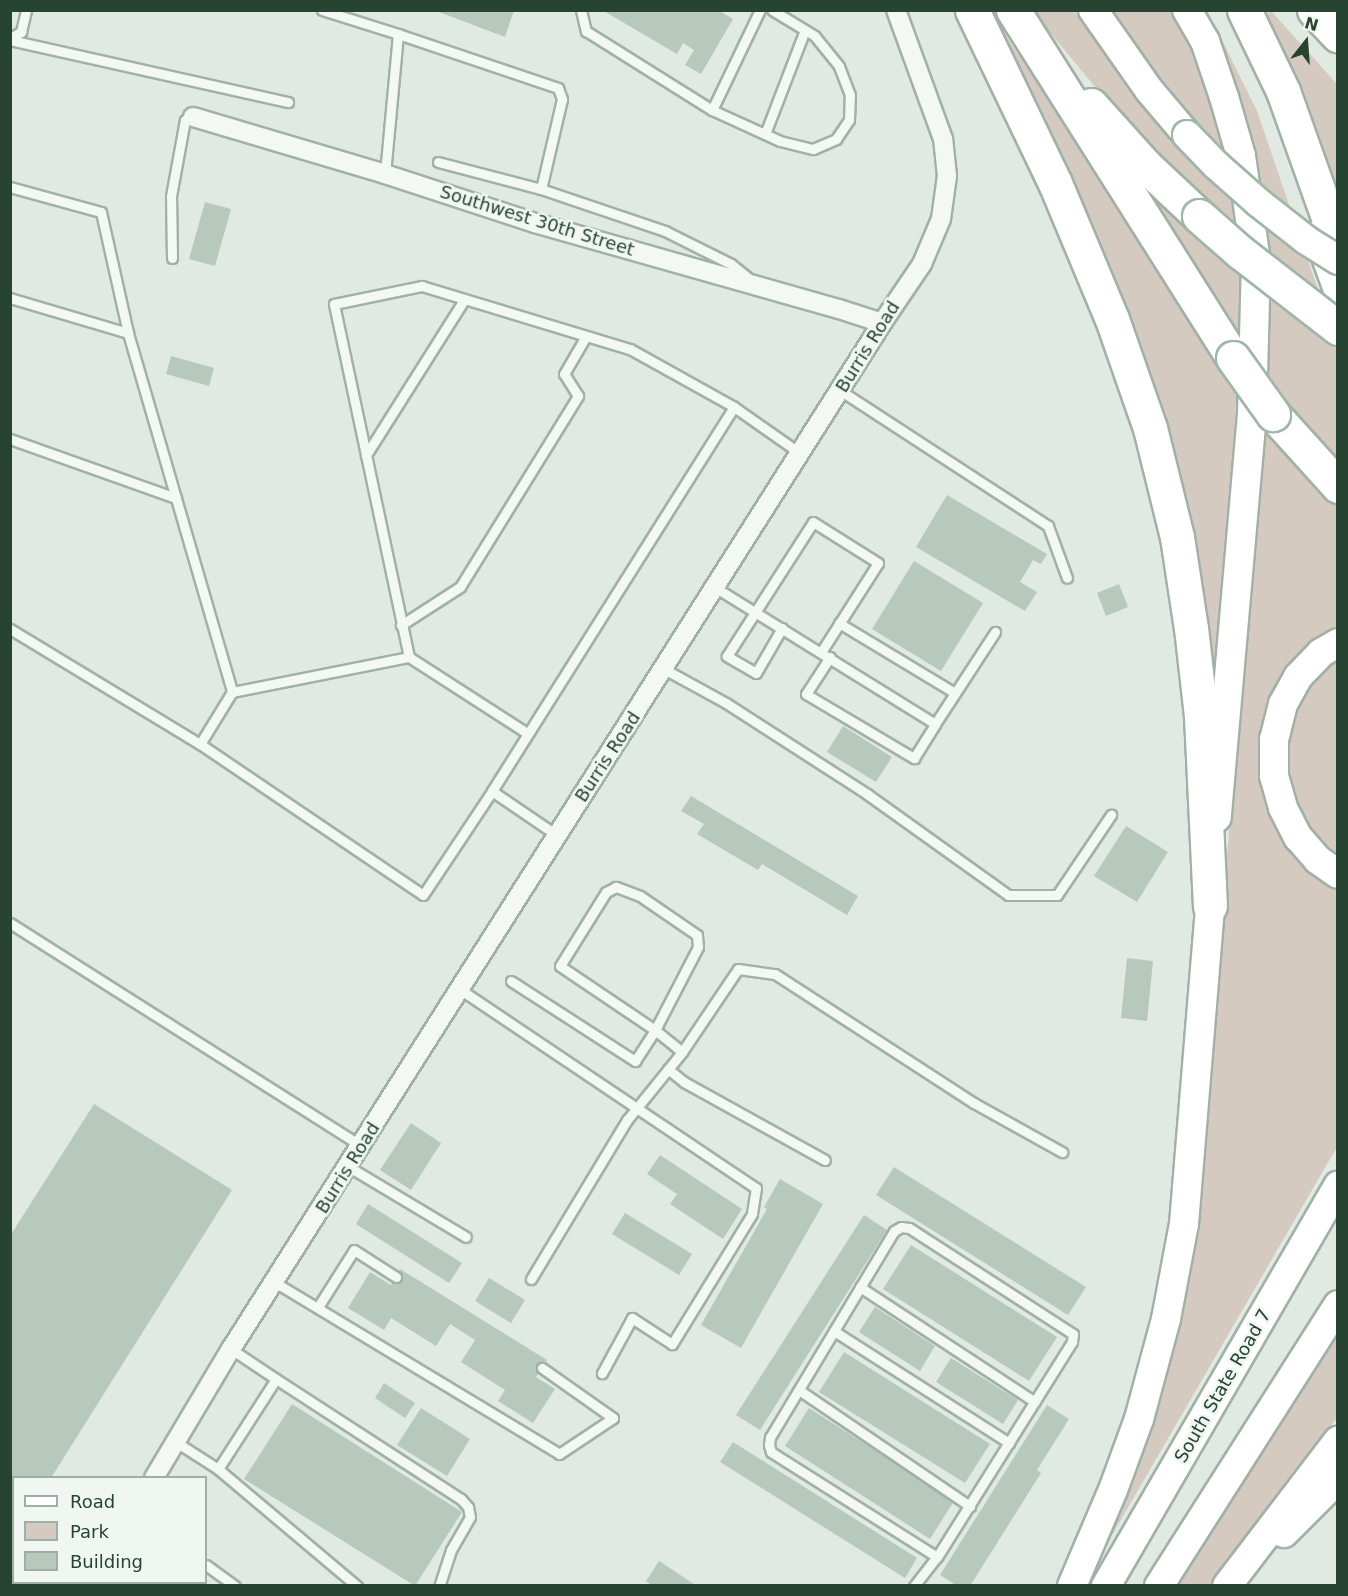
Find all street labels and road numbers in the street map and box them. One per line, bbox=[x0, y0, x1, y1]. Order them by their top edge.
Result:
street label: Southwest 30th Street bbox=[437, 181, 637, 261]
street label: Burris Road bbox=[831, 297, 905, 397]
street label: Burris Road bbox=[571, 708, 645, 806]
street label: Burris Road bbox=[311, 1118, 385, 1218]
street label: South State Road 7 bbox=[1170, 1305, 1276, 1467]

